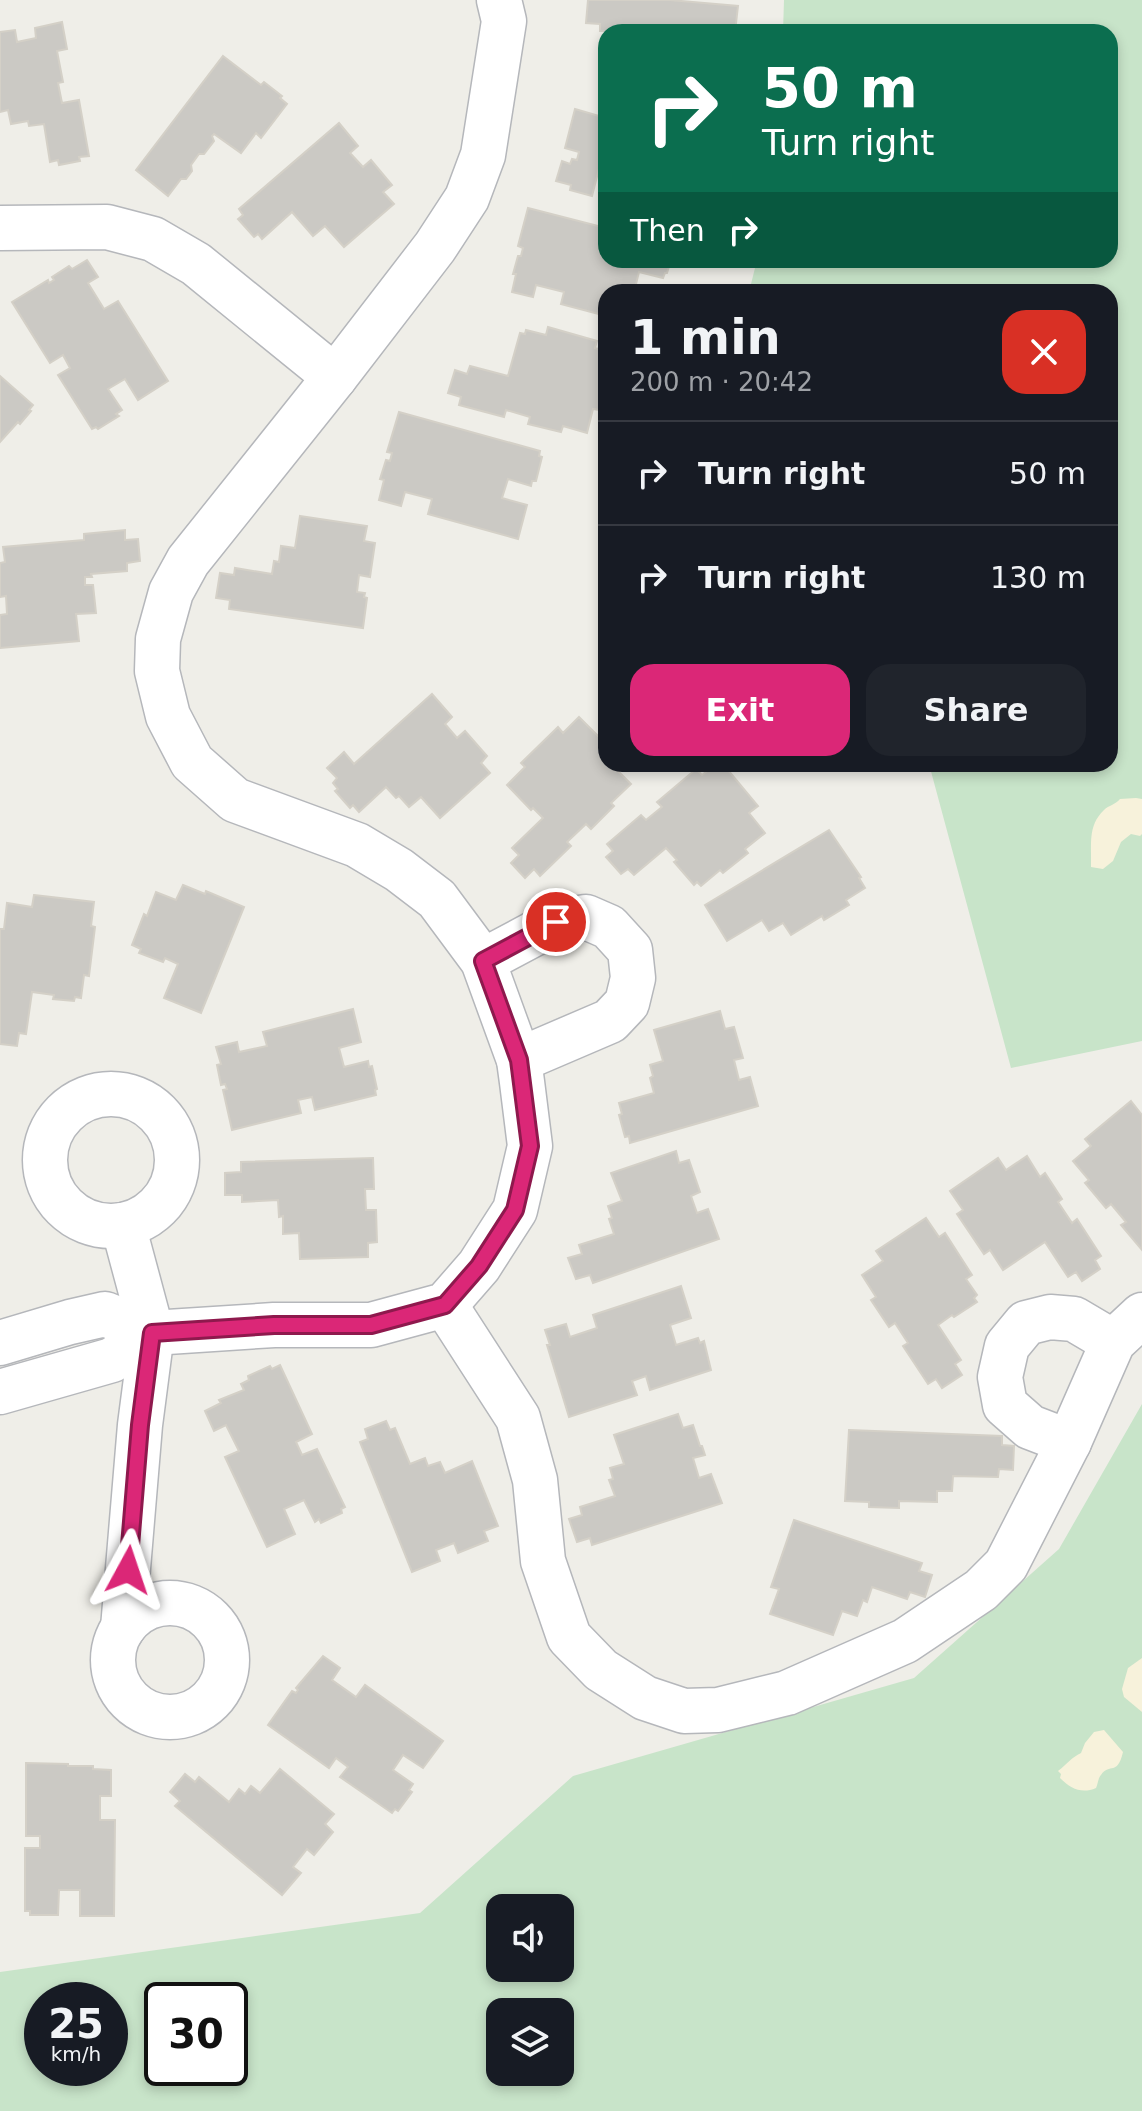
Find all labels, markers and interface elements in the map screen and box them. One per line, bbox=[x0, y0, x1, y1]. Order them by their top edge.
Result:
text: 50 m bbox=[762, 55, 918, 120]
icon: right bbox=[630, 56, 734, 160]
text: Turn right bbox=[762, 122, 934, 163]
icon: right bbox=[721, 208, 765, 252]
text: Then bbox=[630, 213, 705, 248]
text: 1 min bbox=[630, 309, 781, 365]
button: close bbox=[1002, 310, 1086, 394]
text: 200 m · 20:42 bbox=[630, 367, 813, 397]
icon: right bbox=[630, 451, 674, 495]
text: Turn right bbox=[698, 456, 865, 491]
text: 50 m bbox=[1009, 456, 1086, 491]
icon: right bbox=[630, 555, 674, 599]
text: Turn right bbox=[698, 560, 865, 595]
text: 130 m bbox=[990, 560, 1086, 595]
button: Exit bbox=[630, 664, 850, 756]
button: Share bbox=[866, 664, 1086, 756]
pin bbox=[522, 888, 590, 956]
icon: arrive bbox=[534, 900, 578, 944]
position arrow bbox=[86, 1528, 170, 1612]
map controls bbox=[486, 1894, 574, 2086]
button: sound bbox=[486, 1894, 574, 1982]
speed limit sign: 30 bbox=[144, 1982, 248, 2086]
button: layers bbox=[486, 1998, 574, 2086]
text: 25 bbox=[48, 2001, 104, 2047]
text: km/h bbox=[51, 2042, 101, 2066]

